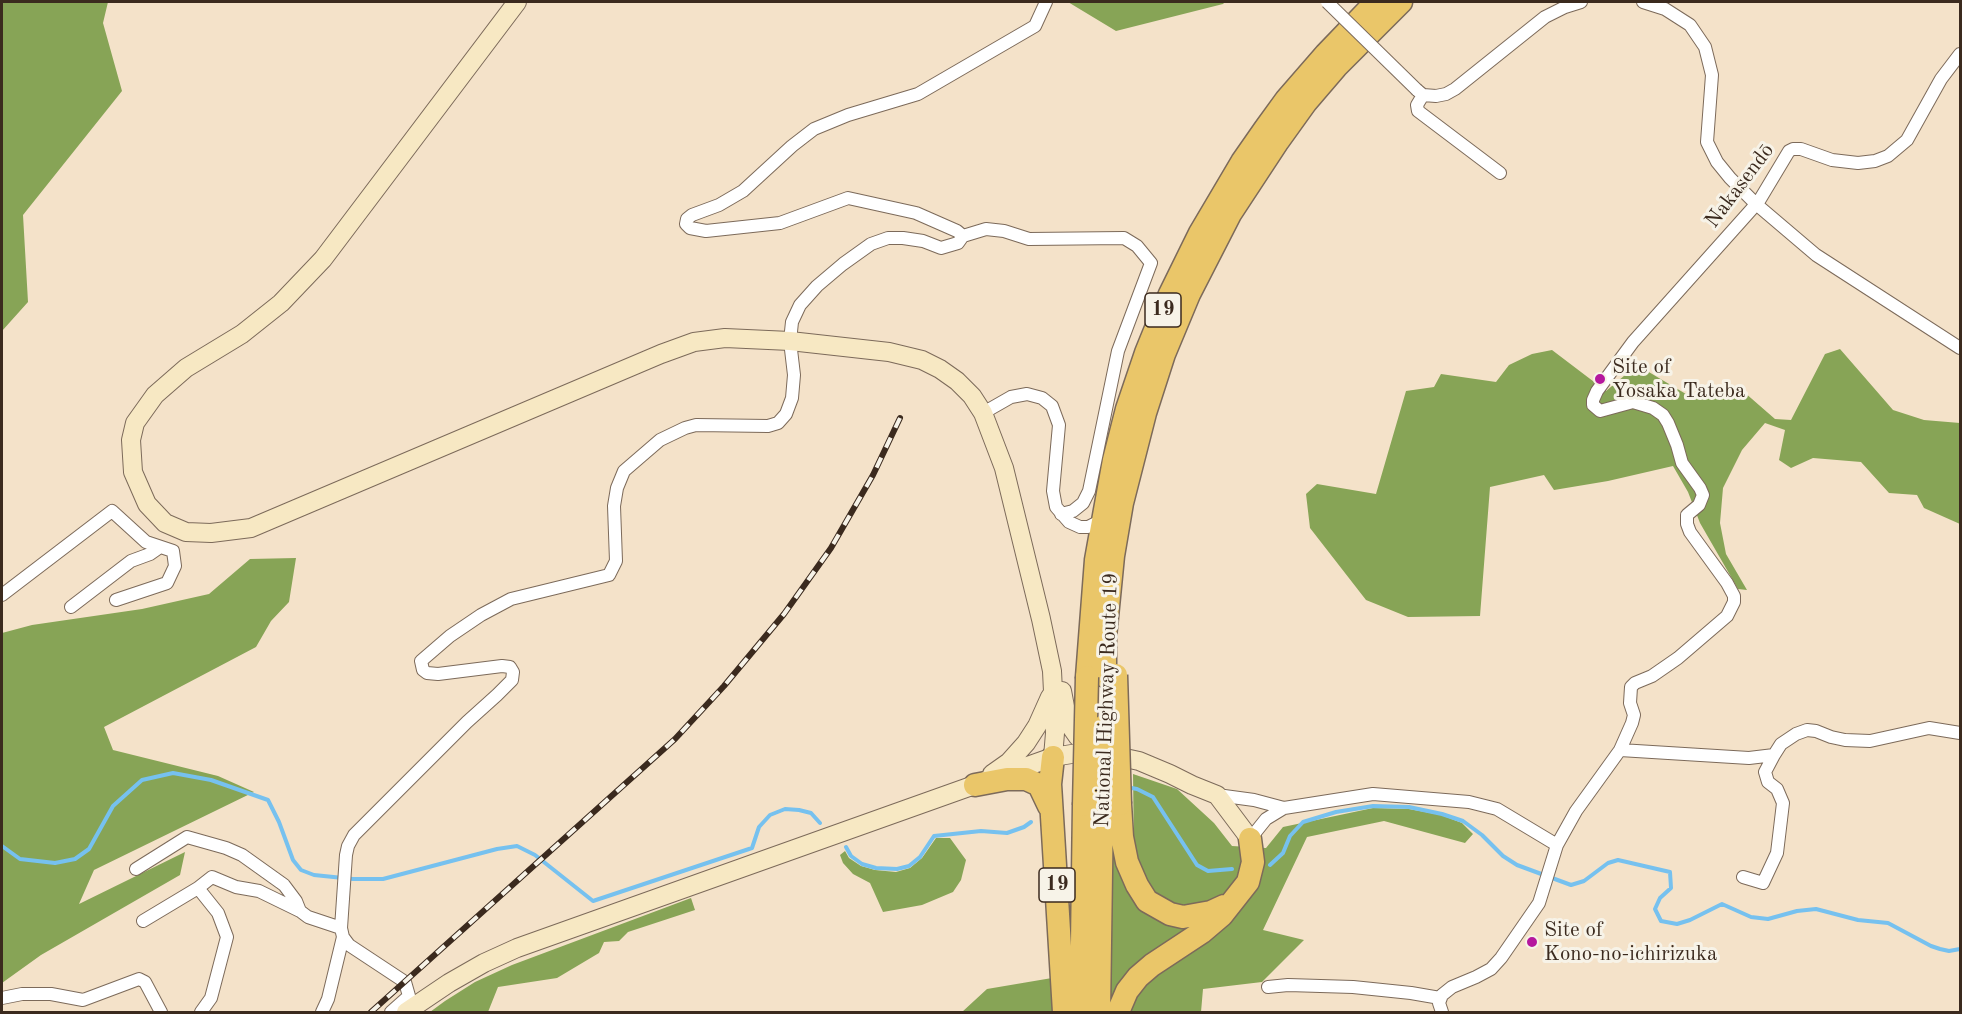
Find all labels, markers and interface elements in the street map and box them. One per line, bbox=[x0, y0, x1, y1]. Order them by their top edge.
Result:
street label: Nakasendō bbox=[1700, 139, 1780, 233]
road number: 19 bbox=[1145, 293, 1181, 327]
place label: Site of Yosaka Tateba bbox=[1612, 354, 1745, 404]
marker: Site of Yosaka Tateba bbox=[1593, 372, 1607, 386]
street label: National Highway Route 19 bbox=[1090, 572, 1124, 828]
road number: 19 bbox=[1039, 868, 1075, 902]
place label: Site of Kono-no-ichirizuka bbox=[1544, 917, 1717, 967]
marker: Site of Kono-no-ichirizuka bbox=[1525, 935, 1539, 949]

